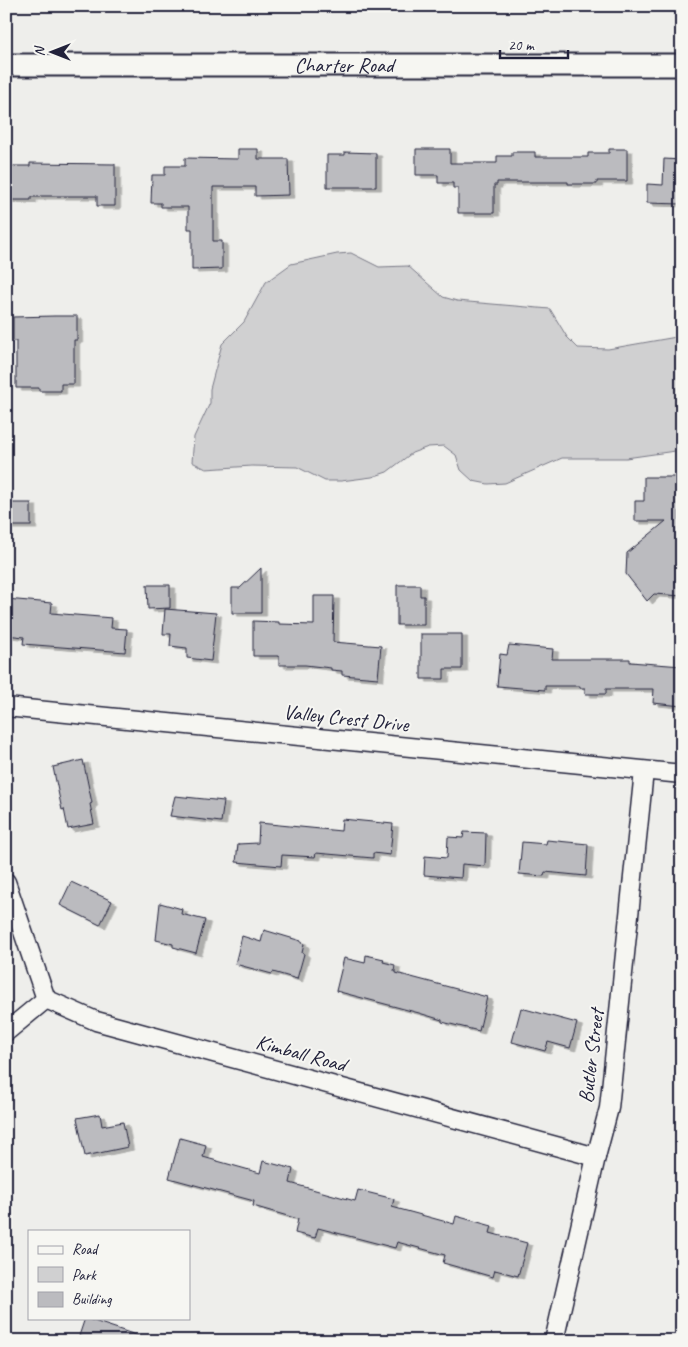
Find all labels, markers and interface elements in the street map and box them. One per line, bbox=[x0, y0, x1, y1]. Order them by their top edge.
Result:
north arrow bbox=[28, 28, 78, 78]
scale bar bbox=[500, 28, 568, 60]
text: 20 m bbox=[508, 36, 535, 55]
text: N bbox=[31, 45, 48, 56]
street label: Charter Road bbox=[295, 52, 397, 78]
street label: Valley Crest Drive bbox=[282, 699, 411, 738]
street label: Butler Street bbox=[572, 1005, 610, 1104]
street label: Kimball Road bbox=[253, 1029, 352, 1078]
legend bbox=[28, 1230, 190, 1320]
text: Road bbox=[72, 1240, 99, 1259]
text: Park bbox=[72, 1266, 97, 1285]
text: Building bbox=[72, 1290, 112, 1309]

